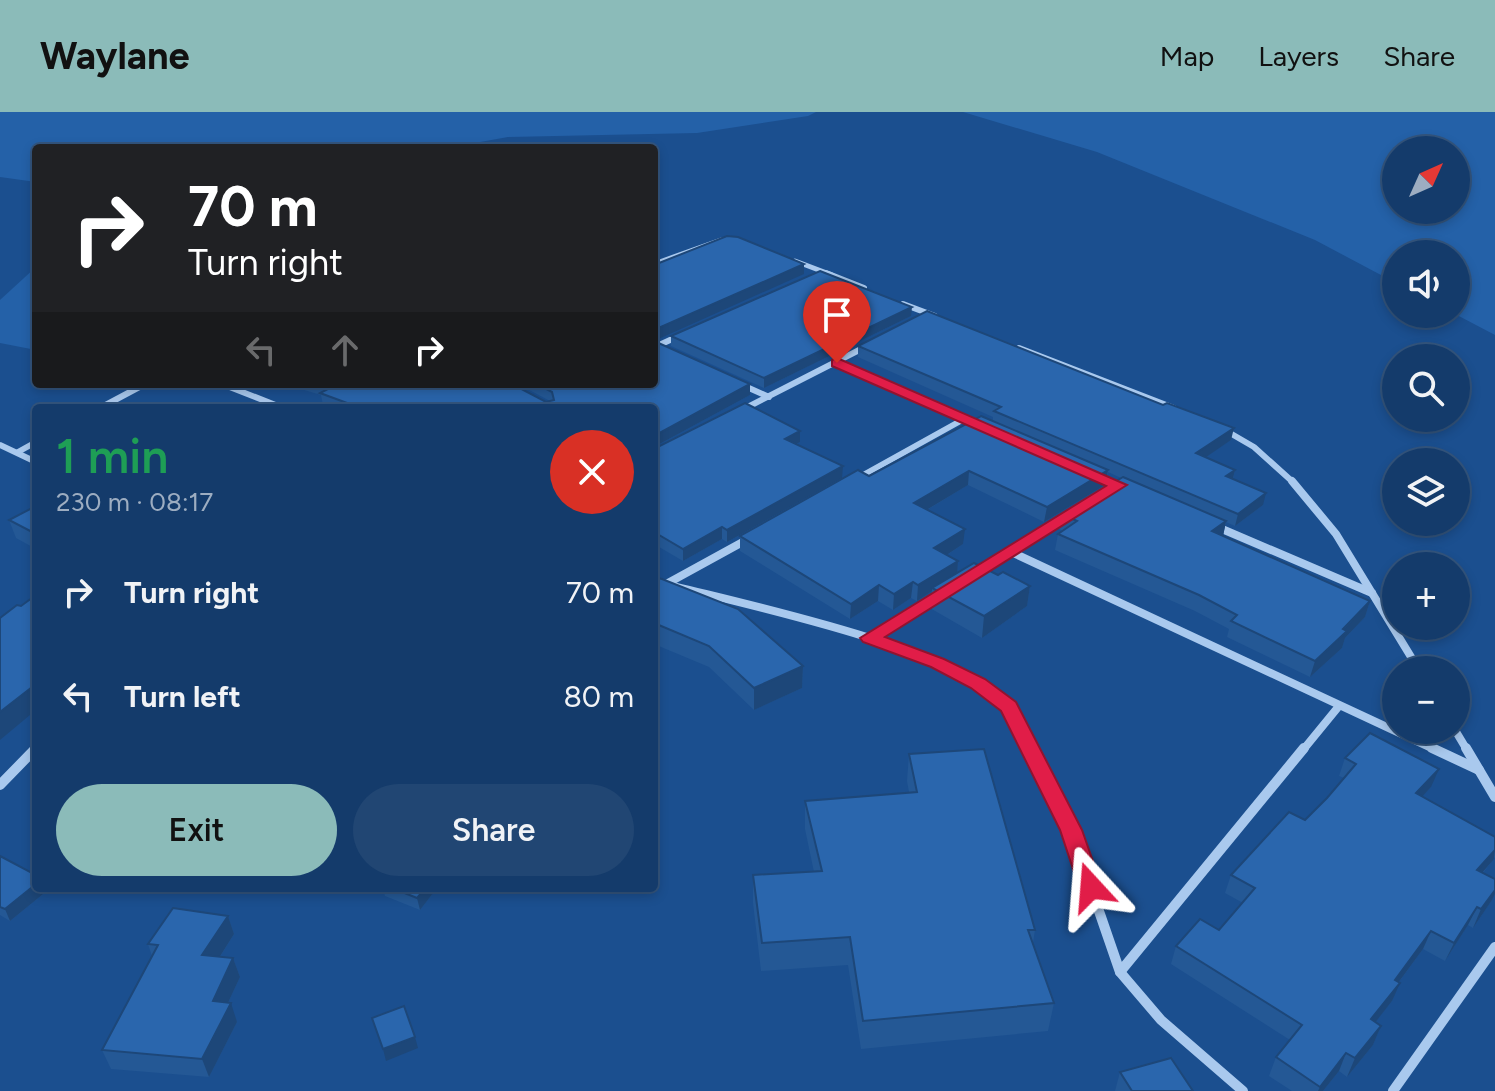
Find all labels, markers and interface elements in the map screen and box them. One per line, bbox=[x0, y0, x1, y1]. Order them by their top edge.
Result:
text: Waylane bbox=[40, 33, 190, 79]
text: Map bbox=[1160, 39, 1214, 73]
text: Layers bbox=[1258, 39, 1339, 73]
text: Share bbox=[1383, 39, 1455, 73]
north arrow bbox=[1382, 136, 1470, 224]
map controls bbox=[1382, 136, 1470, 744]
text: 70 m bbox=[188, 173, 318, 240]
icon: right bbox=[56, 176, 160, 280]
button: sound bbox=[1382, 240, 1470, 328]
text: Turn right bbox=[188, 241, 343, 284]
pin bbox=[803, 281, 871, 363]
icon: arrive bbox=[815, 293, 859, 337]
icon: left bbox=[239, 328, 283, 372]
icon: ahead bbox=[323, 328, 367, 372]
icon: right bbox=[407, 328, 451, 372]
button: search bbox=[1382, 344, 1470, 432]
text: 1 min bbox=[56, 427, 168, 485]
button: close bbox=[550, 430, 634, 514]
button: layers bbox=[1382, 448, 1470, 536]
text: 230 m · 08:17 bbox=[56, 486, 213, 518]
button: + bbox=[1382, 552, 1470, 640]
icon: right bbox=[56, 570, 100, 614]
text: Turn right bbox=[124, 574, 259, 611]
text: 70 m bbox=[566, 574, 634, 611]
button: − bbox=[1382, 656, 1470, 744]
icon: left bbox=[56, 674, 100, 718]
text: Turn left bbox=[124, 678, 241, 715]
text: 80 m bbox=[563, 678, 634, 715]
button: Exit bbox=[56, 784, 337, 876]
button: Share bbox=[353, 784, 634, 876]
position arrow bbox=[1049, 845, 1133, 929]

